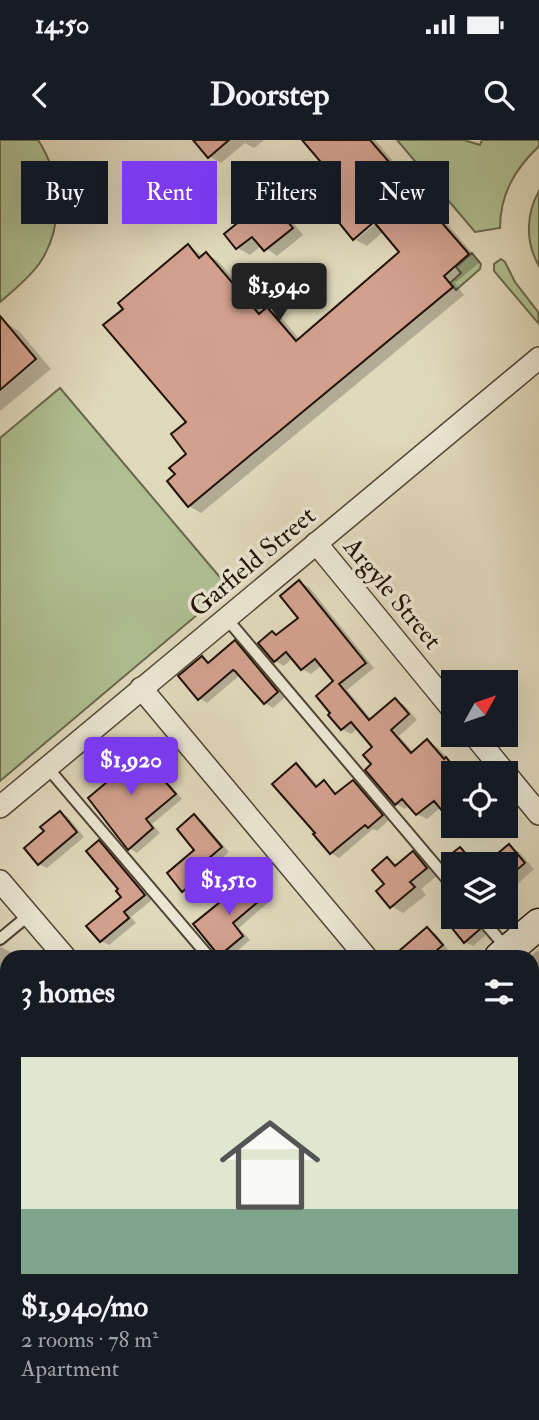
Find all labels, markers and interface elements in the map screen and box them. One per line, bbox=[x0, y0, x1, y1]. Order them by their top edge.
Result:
text: 14:50 bbox=[35, 9, 89, 41]
text: Doorstep bbox=[210, 75, 329, 115]
icon: back bbox=[21, 76, 59, 114]
icon: search bbox=[480, 76, 518, 114]
chip: Buy bbox=[21, 161, 108, 224]
chip: Rent bbox=[122, 161, 217, 224]
chip: Filters bbox=[231, 161, 341, 224]
chip: New bbox=[355, 161, 449, 224]
pin: $1,940 bbox=[222, 264, 336, 323]
text: $1,940 bbox=[248, 271, 310, 300]
street label: Garfield Street bbox=[183, 500, 322, 624]
street label: Argyle Street bbox=[336, 530, 448, 656]
north arrow bbox=[441, 670, 518, 747]
map controls bbox=[441, 670, 518, 929]
pin: $1,920 bbox=[74, 738, 188, 797]
text: $1,920 bbox=[100, 745, 162, 774]
button: locate bbox=[441, 761, 518, 838]
button: layers bbox=[441, 852, 518, 929]
pin: $1,510 bbox=[172, 858, 286, 917]
text: $1,510 bbox=[201, 865, 257, 894]
icon: filters bbox=[480, 973, 518, 1011]
text: 3 homes bbox=[21, 974, 115, 1011]
icon: home bbox=[207, 1102, 333, 1228]
text: $1,940/mo bbox=[21, 1288, 148, 1325]
text: 2 rooms · 78 m² bbox=[21, 1325, 159, 1354]
text: Apartment bbox=[21, 1354, 119, 1383]

